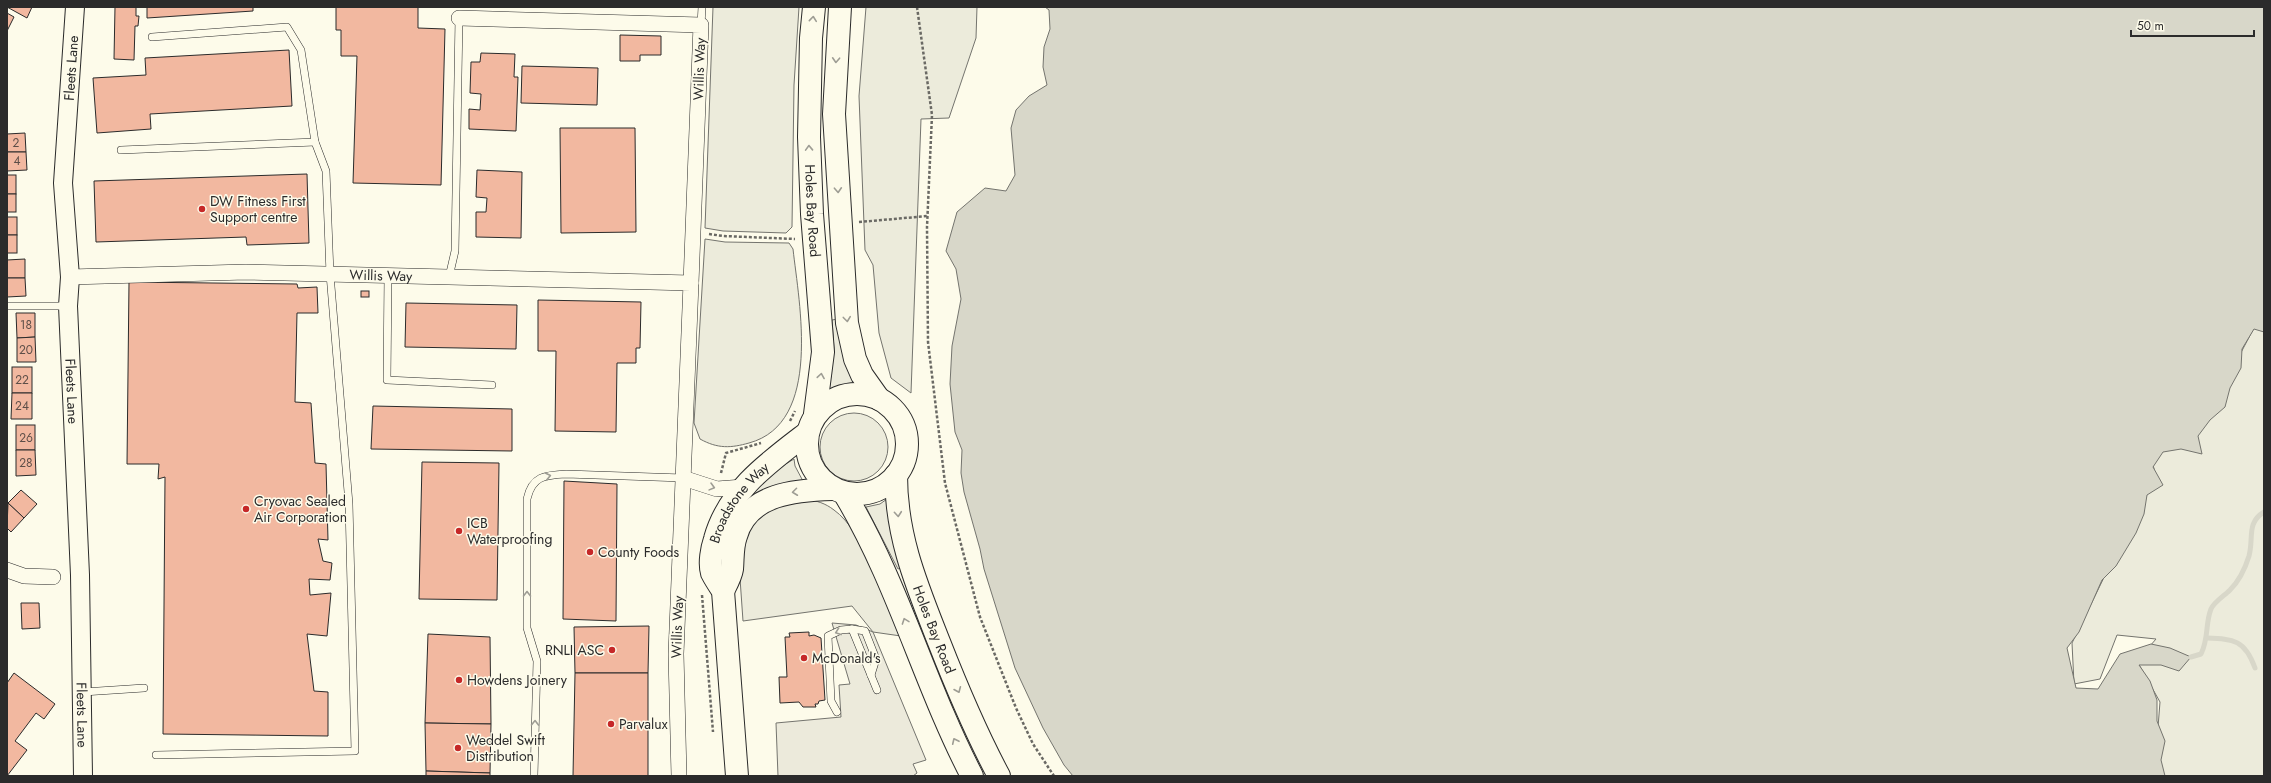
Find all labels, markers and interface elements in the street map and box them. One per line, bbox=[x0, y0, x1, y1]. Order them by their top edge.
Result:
scale bar bbox=[2131, 12, 2254, 38]
one-way arrow bbox=[809, 16, 818, 22]
text: 50 m bbox=[2137, 17, 2164, 35]
street label: Fleets Lane bbox=[59, 35, 83, 101]
street label: Willis Way bbox=[688, 36, 710, 101]
one-way arrow bbox=[831, 57, 840, 63]
house number: 2 bbox=[13, 134, 20, 152]
one-way arrow bbox=[805, 145, 814, 151]
house number: 4 bbox=[14, 152, 21, 170]
street label: Holes Bay Road bbox=[800, 164, 825, 258]
one-way arrow bbox=[833, 187, 842, 193]
place label: DW Fitness First Support centre bbox=[210, 191, 306, 227]
marker: DW Fitness First Support centre bbox=[197, 204, 207, 214]
street label: Willis Way bbox=[349, 265, 413, 286]
house number: 18 bbox=[20, 316, 32, 334]
one-way arrow bbox=[842, 316, 851, 322]
house number: 20 bbox=[19, 341, 33, 359]
street label: Fleets Lane bbox=[60, 358, 83, 424]
house number: 22 bbox=[15, 371, 29, 389]
one-way arrow bbox=[816, 373, 825, 379]
house number: 24 bbox=[15, 397, 29, 415]
house number: 26 bbox=[19, 429, 33, 447]
house number: 28 bbox=[19, 454, 33, 472]
street label: Broadstone Way bbox=[704, 457, 774, 546]
one-way arrow bbox=[545, 473, 552, 481]
one-way arrow bbox=[709, 482, 716, 491]
one-way arrow bbox=[791, 487, 798, 496]
place label: Cryovac Sealed Air Corporation bbox=[254, 491, 347, 527]
marker: Cryovac Sealed Air Corporation bbox=[241, 504, 251, 514]
one-way arrow bbox=[894, 511, 903, 517]
place label: ICB Waterproofing bbox=[467, 513, 552, 549]
marker: ICB Waterproofing bbox=[454, 526, 464, 536]
place label: County Foods bbox=[598, 542, 680, 562]
marker: County Foods bbox=[585, 547, 595, 557]
street label: Holes Bay Road bbox=[908, 582, 961, 676]
one-way arrow bbox=[523, 591, 531, 597]
street label: Willis Way bbox=[666, 594, 688, 659]
one-way arrow bbox=[901, 618, 910, 625]
one-way arrow bbox=[834, 627, 841, 635]
place label: RNLI ASC bbox=[545, 640, 604, 660]
marker: RNLI ASC bbox=[607, 645, 617, 655]
place label: McDonald's bbox=[812, 648, 881, 668]
marker: McDonald's bbox=[799, 653, 809, 663]
place label: Howdens Joinery bbox=[467, 670, 568, 690]
marker: Howdens Joinery bbox=[454, 675, 464, 685]
street label: Fleets Lane bbox=[72, 682, 93, 748]
one-way arrow bbox=[954, 686, 962, 693]
place label: Parvalux bbox=[619, 714, 668, 734]
marker: Parvalux bbox=[606, 719, 616, 729]
one-way arrow bbox=[531, 720, 539, 726]
place label: Weddel Swift Distribution bbox=[466, 730, 545, 766]
one-way arrow bbox=[952, 738, 960, 746]
marker: Weddel Swift Distribution bbox=[453, 743, 463, 753]

